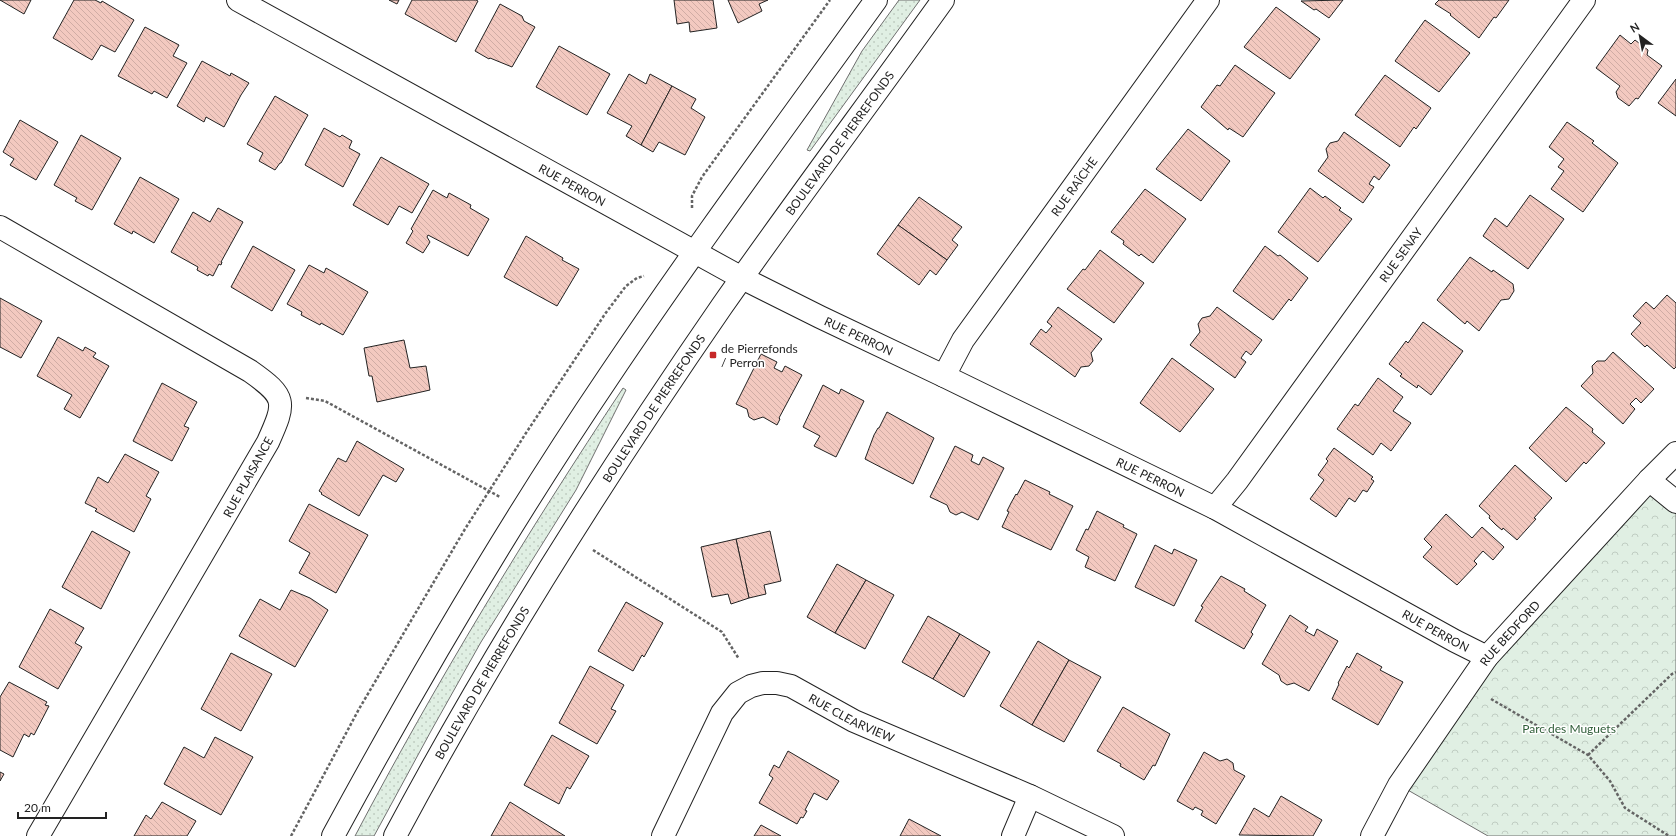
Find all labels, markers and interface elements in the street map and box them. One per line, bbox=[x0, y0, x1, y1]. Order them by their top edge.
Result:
north arrow bbox=[1620, 16, 1660, 56]
text: N bbox=[1627, 19, 1641, 35]
street label: BOULEVARD DE PIERREFONDS bbox=[782, 68, 897, 218]
street label: RUE RAÎCHE bbox=[1047, 154, 1100, 219]
street label: RUE PERRON bbox=[536, 160, 609, 209]
street label: RUE SENAY bbox=[1376, 224, 1425, 285]
street label: RUE PERRON bbox=[822, 313, 896, 358]
street label: BOULEVARD DE PIERREFONDS bbox=[599, 331, 708, 485]
place label: de Pierrefonds / Perron bbox=[721, 341, 798, 370]
marker: de Pierrefonds / Perron bbox=[708, 350, 718, 360]
street label: RUE PLAISANCE bbox=[220, 434, 276, 520]
street label: RUE PERRON bbox=[1114, 454, 1187, 500]
street label: RUE BEDFORD bbox=[1476, 597, 1543, 668]
street label: BOULEVARD DE PIERREFONDS bbox=[431, 604, 532, 762]
street label: RUE PERRON bbox=[1400, 606, 1472, 654]
street label: RUE CLEARVIEW bbox=[806, 690, 897, 745]
park label: Parc des Muguets bbox=[1522, 721, 1616, 736]
scale bar bbox=[18, 794, 106, 820]
text: 20 m bbox=[24, 800, 51, 815]

